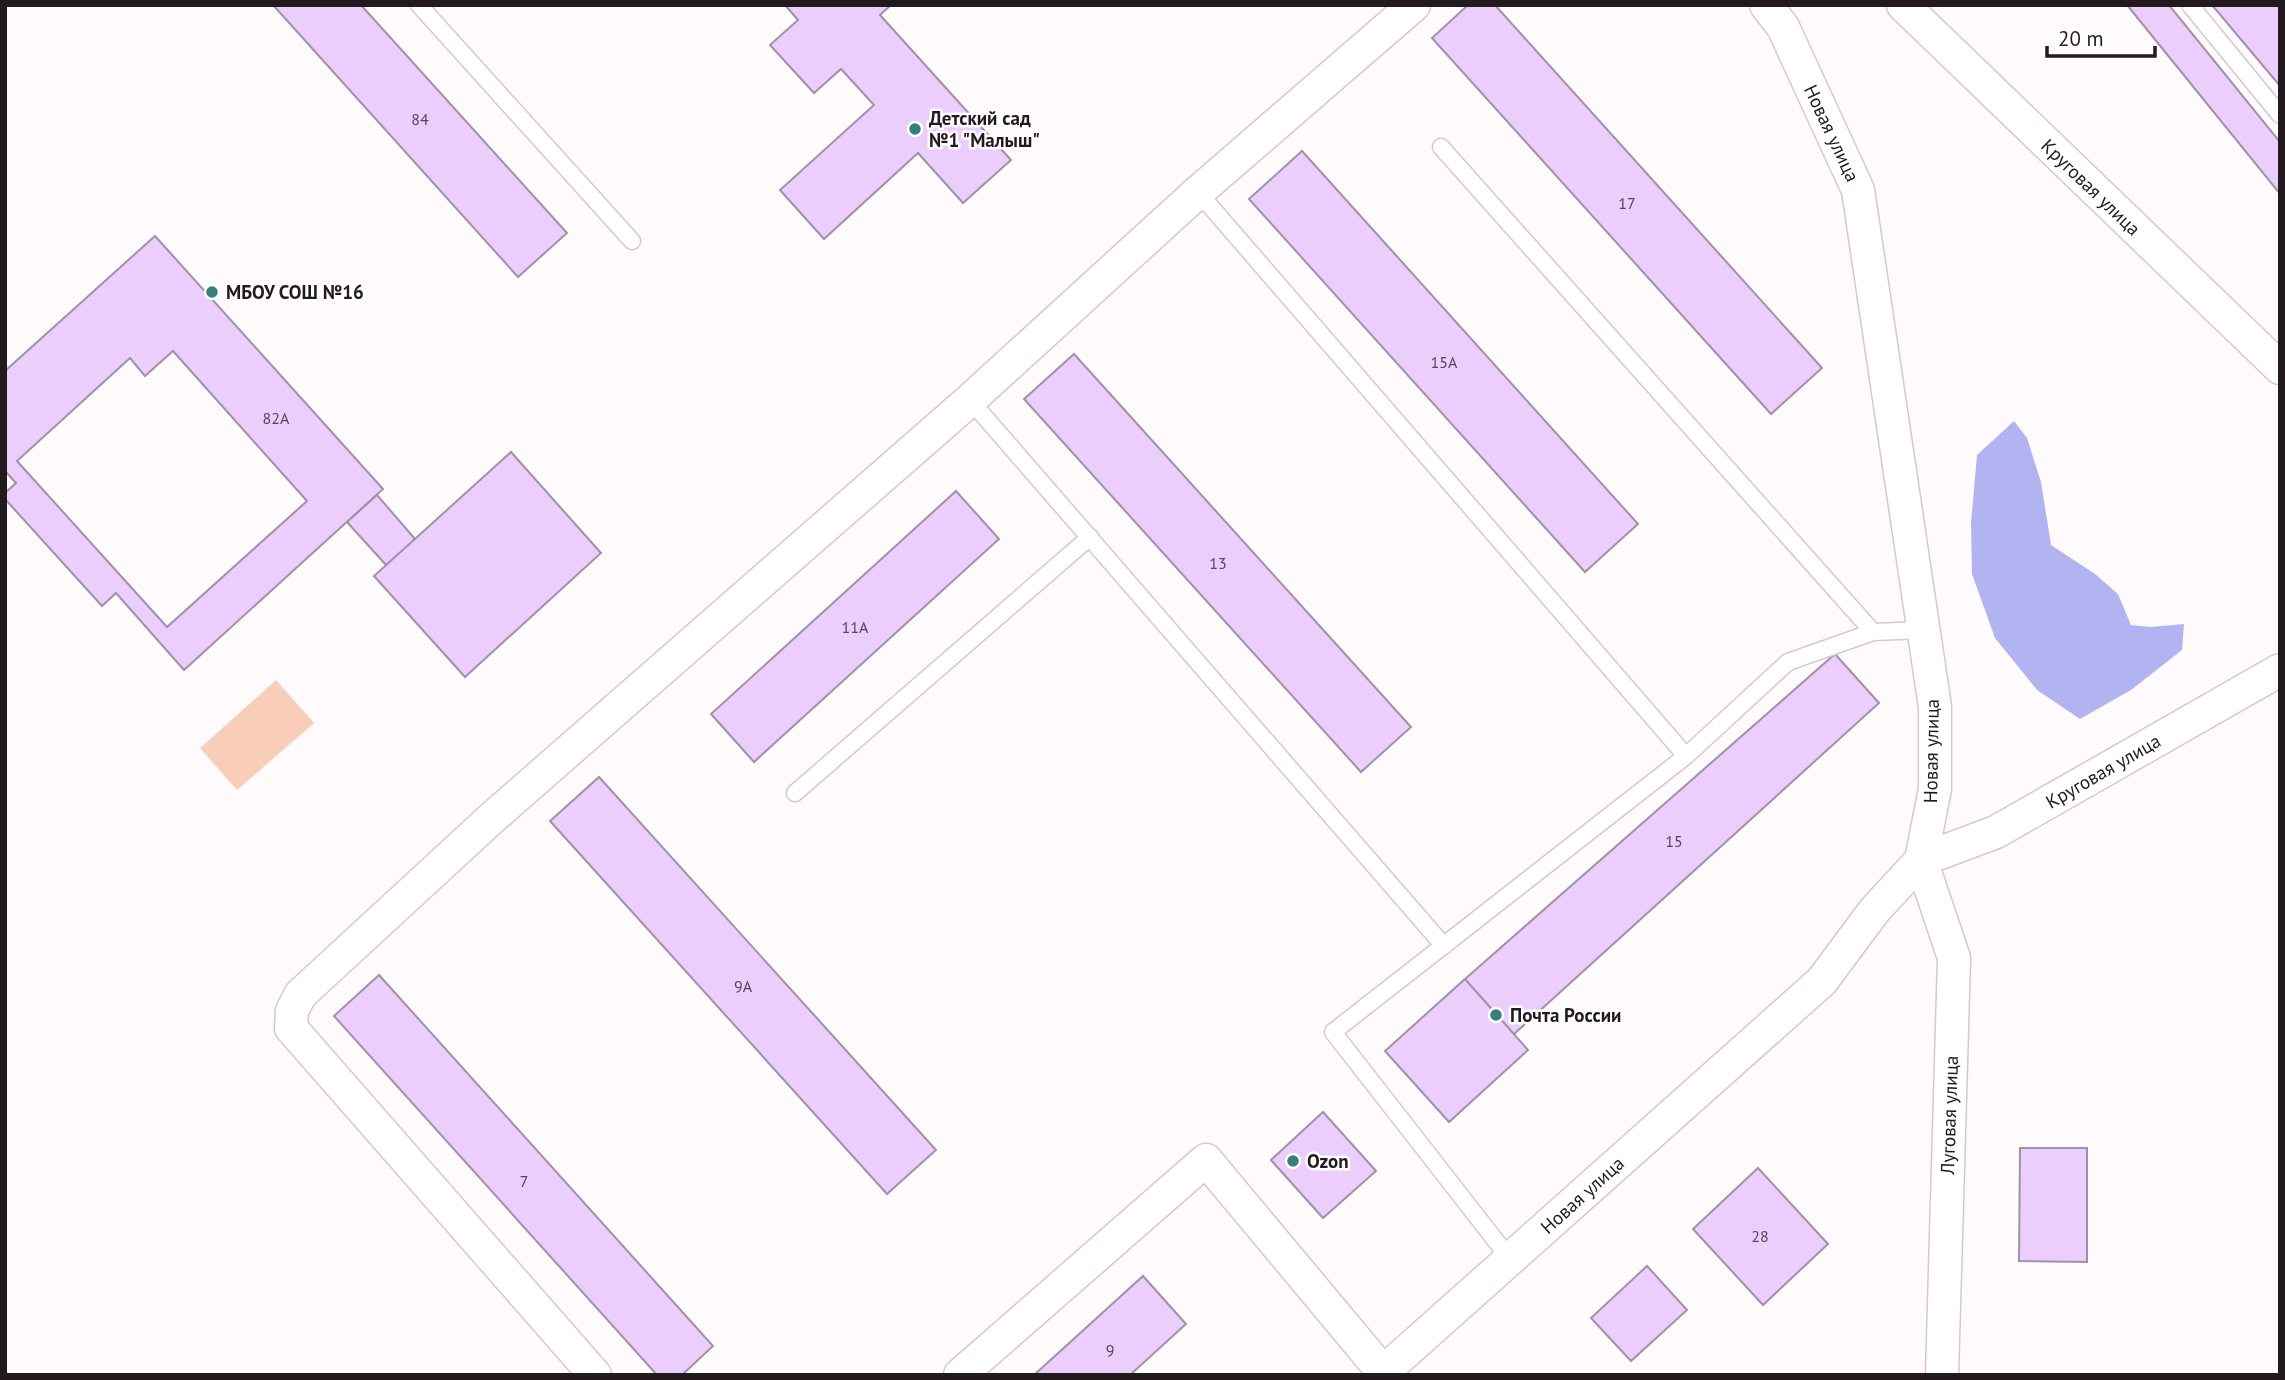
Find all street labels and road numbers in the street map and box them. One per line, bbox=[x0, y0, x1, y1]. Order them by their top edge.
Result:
street label: Новая улица bbox=[1799, 81, 1865, 185]
street label: Круговая улица bbox=[2036, 134, 2146, 240]
street label: Новая улица bbox=[1918, 699, 1944, 803]
street label: Круговая улица bbox=[2041, 728, 2165, 814]
street label: Луговая улица bbox=[1935, 1055, 1963, 1176]
street label: Новая улица bbox=[1535, 1151, 1629, 1239]

